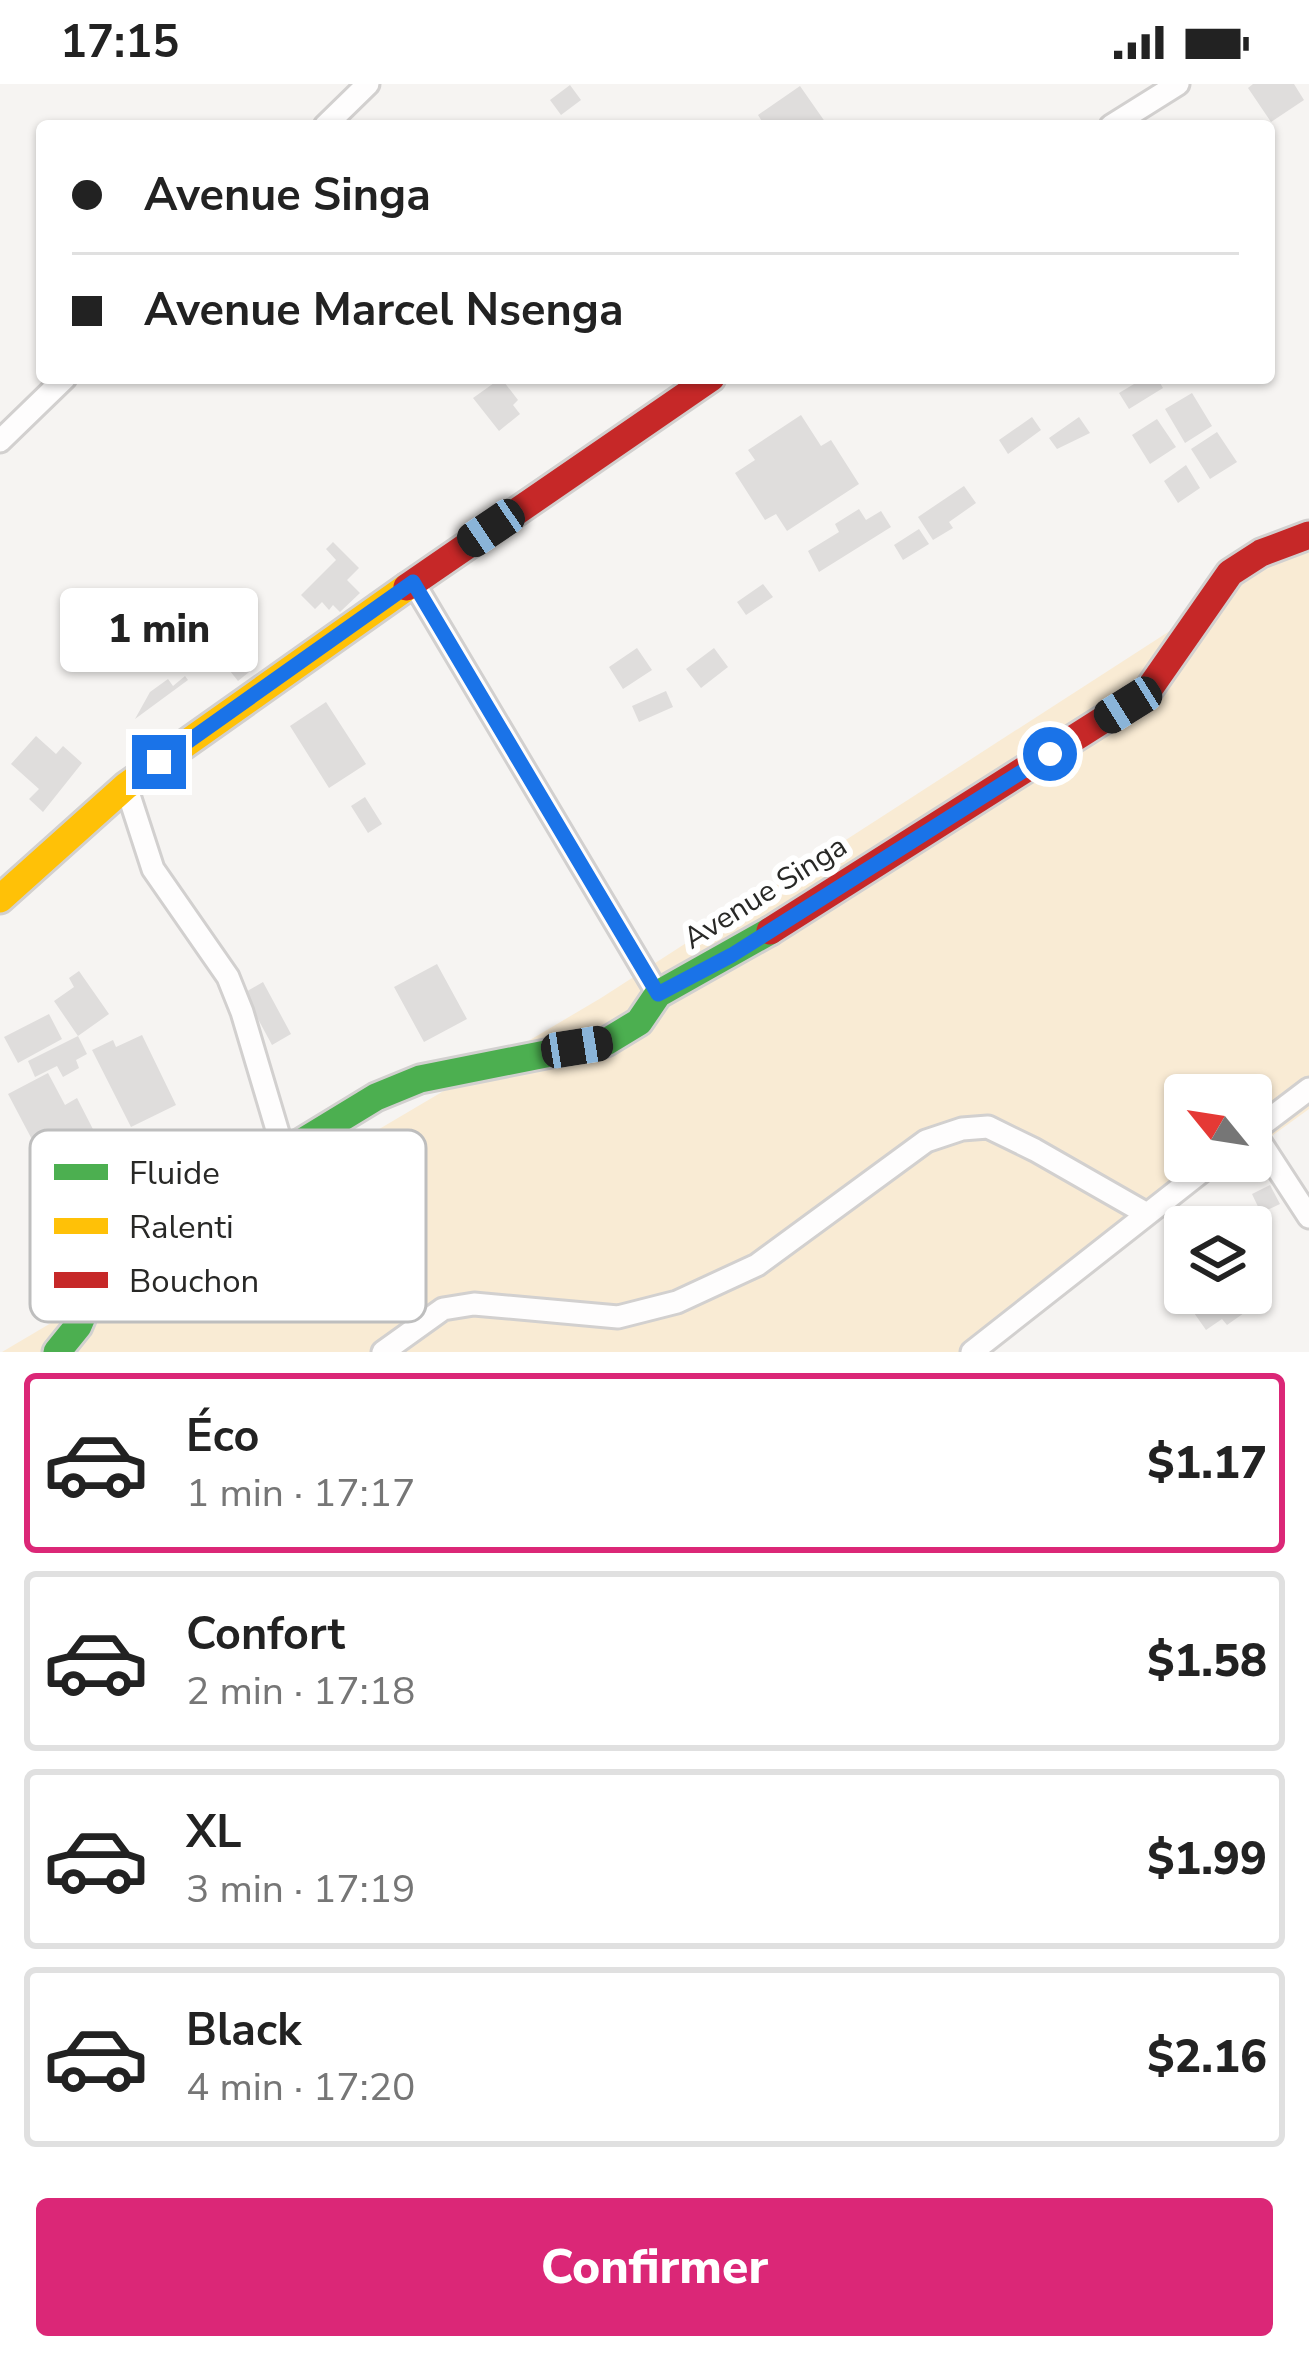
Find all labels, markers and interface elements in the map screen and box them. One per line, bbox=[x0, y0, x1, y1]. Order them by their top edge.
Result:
text: 17:15 bbox=[60, 12, 179, 73]
text: Avenue Singa bbox=[144, 165, 431, 226]
text: Avenue Marcel Nsenga bbox=[144, 280, 624, 341]
car bbox=[451, 493, 531, 563]
callout: 1 min bbox=[60, 588, 258, 672]
text: 1 min bbox=[108, 603, 210, 656]
car bbox=[1088, 671, 1168, 739]
route start bbox=[1023, 727, 1077, 781]
route end bbox=[132, 735, 186, 789]
street label: Avenue Singa bbox=[676, 826, 855, 959]
car bbox=[539, 1024, 615, 1070]
north arrow bbox=[1164, 1074, 1272, 1182]
map controls bbox=[1164, 1074, 1272, 1314]
legend bbox=[30, 1130, 426, 1322]
text: Fluide bbox=[129, 1151, 220, 1196]
text: Ralenti bbox=[129, 1205, 234, 1250]
button: layers bbox=[1164, 1206, 1272, 1314]
text: Bouchon bbox=[129, 1259, 259, 1304]
text: Éco bbox=[186, 1406, 259, 1467]
icon: car bbox=[42, 1409, 150, 1517]
text: $1.17 bbox=[1147, 1433, 1267, 1494]
text: 1 min · 17:17 bbox=[186, 1467, 415, 1520]
text: Confort bbox=[186, 1604, 345, 1665]
icon: car bbox=[42, 1607, 150, 1715]
text: $1.58 bbox=[1147, 1631, 1267, 1692]
text: 2 min · 17:18 bbox=[186, 1665, 415, 1718]
text: XL bbox=[186, 1802, 242, 1863]
icon: car bbox=[42, 1805, 150, 1913]
text: $1.99 bbox=[1147, 1829, 1267, 1890]
text: 3 min · 17:19 bbox=[186, 1863, 415, 1916]
text: Black bbox=[186, 2000, 301, 2061]
icon: car bbox=[42, 2003, 150, 2111]
text: $2.16 bbox=[1147, 2027, 1267, 2088]
text: 4 min · 17:20 bbox=[186, 2061, 415, 2114]
button: Confirmer bbox=[36, 2198, 1273, 2336]

